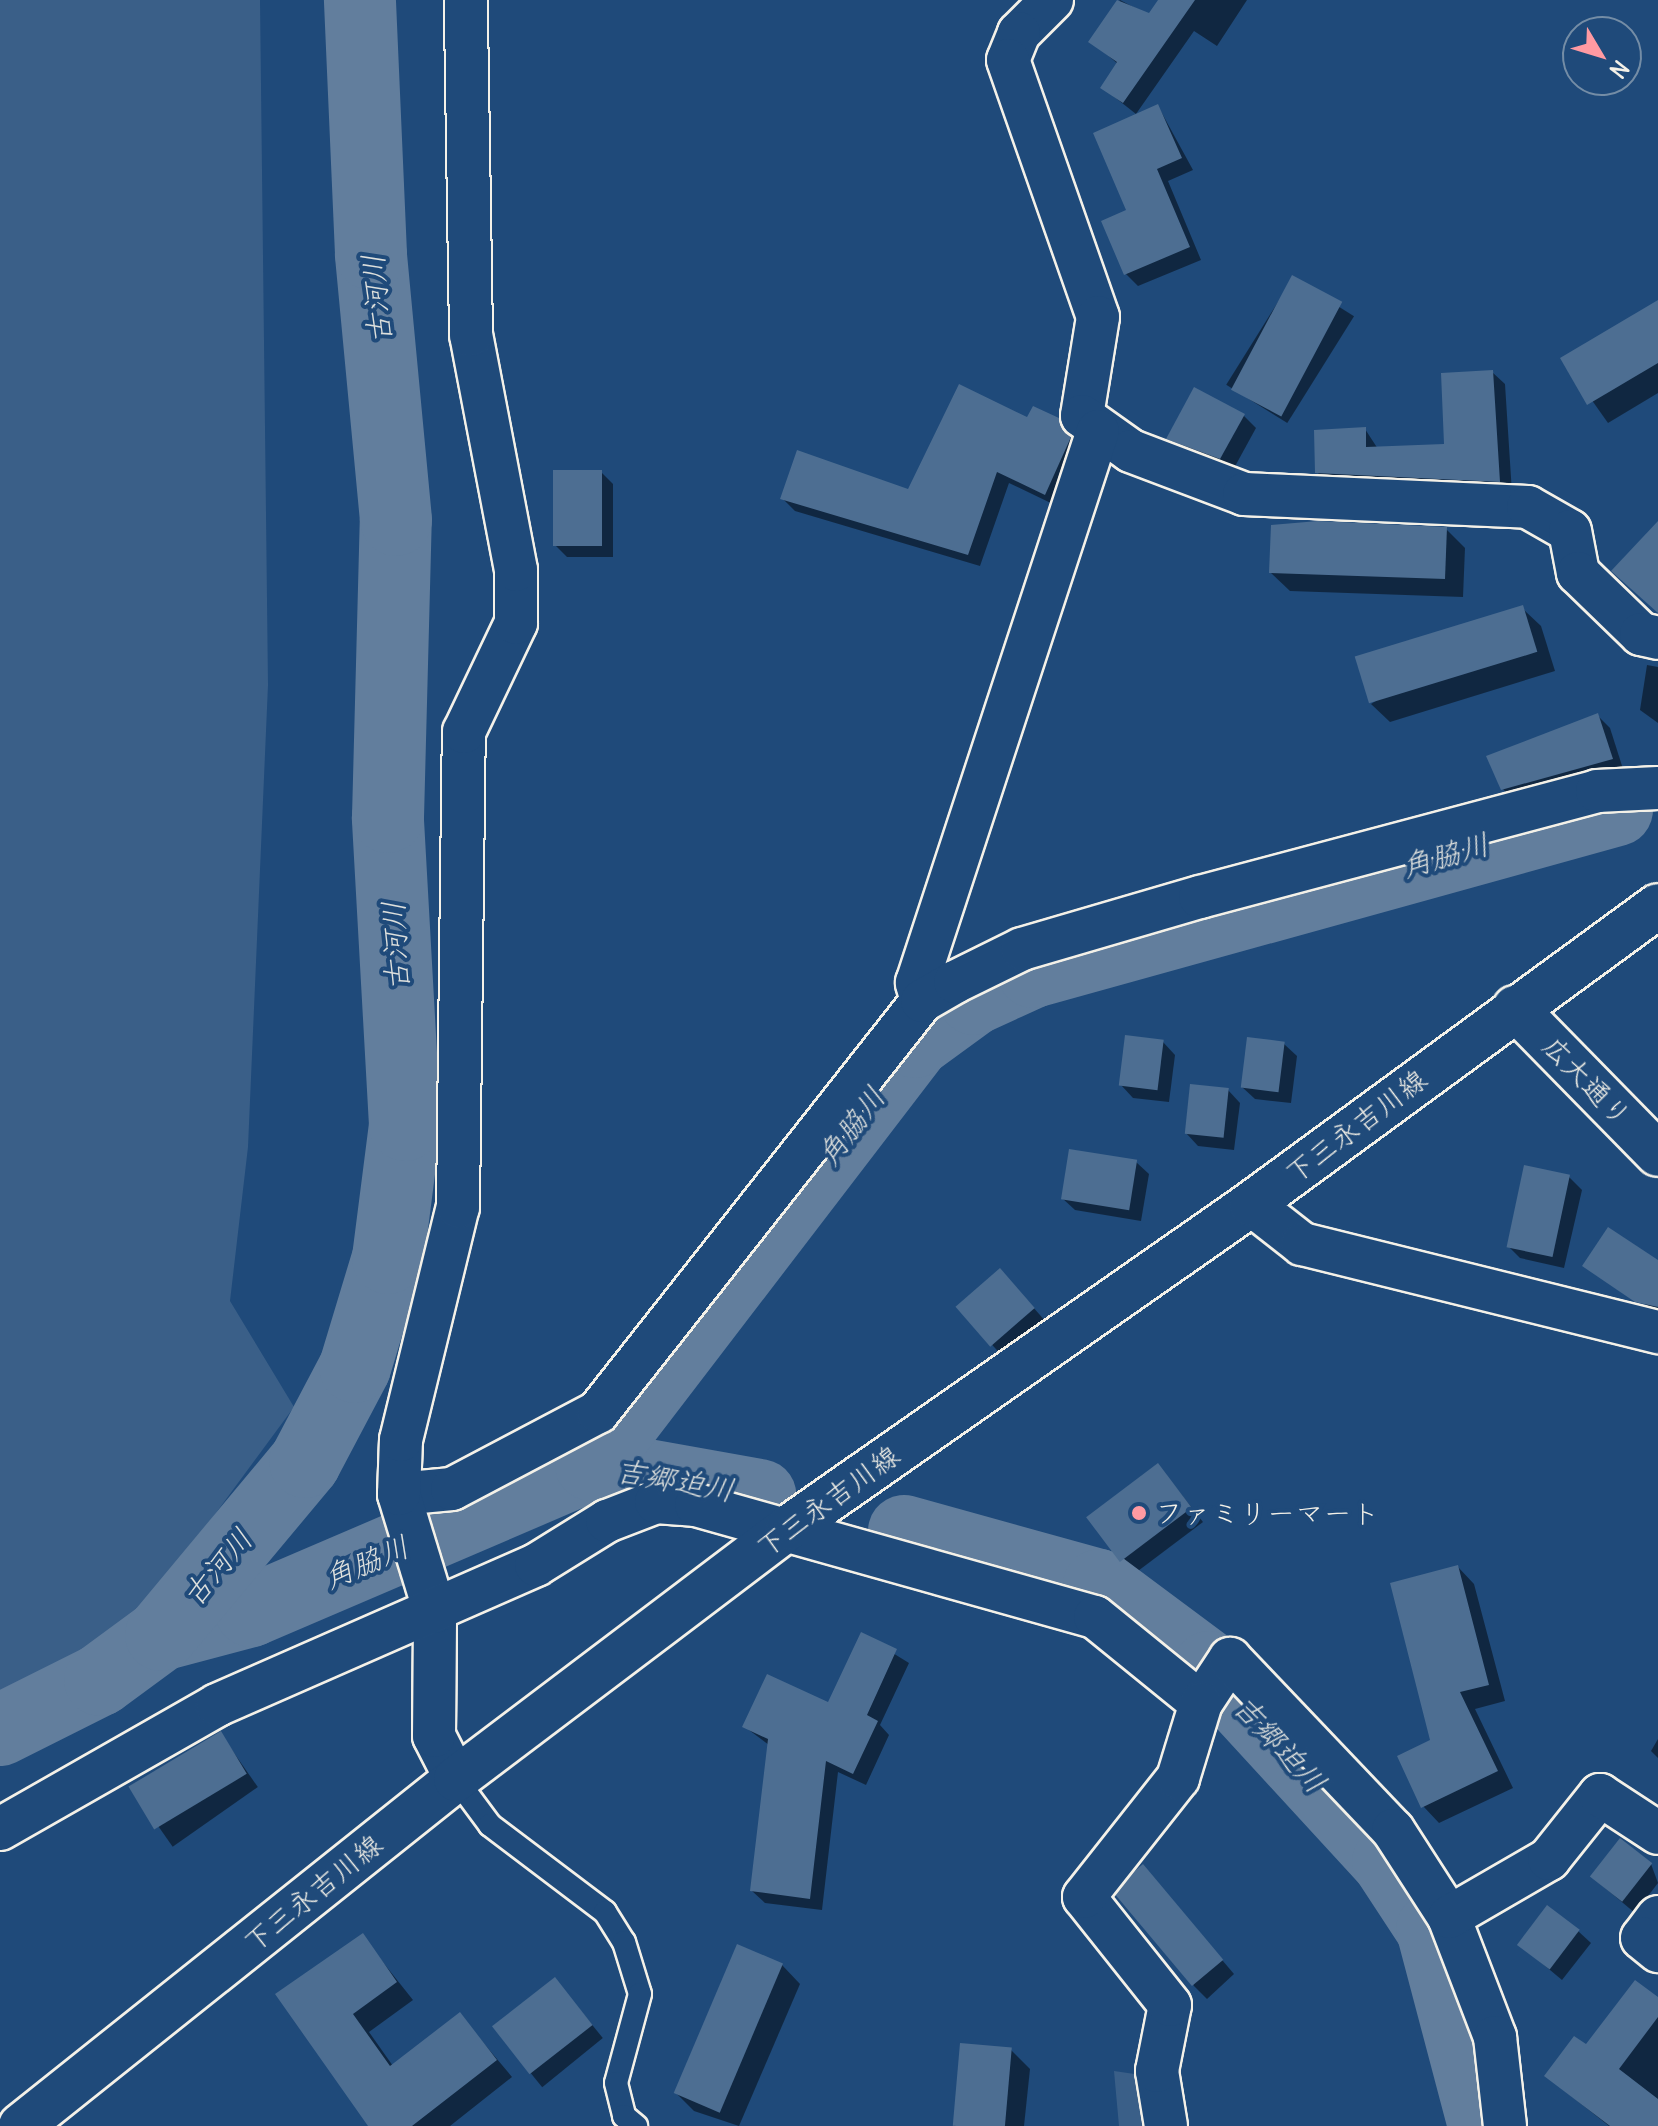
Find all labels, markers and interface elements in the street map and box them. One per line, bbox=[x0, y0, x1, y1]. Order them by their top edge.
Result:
north arrow bbox=[1562, 16, 1642, 96]
text: N bbox=[1604, 55, 1635, 84]
water label: 古河川 bbox=[354, 253, 398, 345]
water label: 角脇川 bbox=[1397, 825, 1493, 885]
water label: 古河川 bbox=[375, 900, 415, 992]
street label: 広大通り bbox=[1536, 1029, 1638, 1133]
street label: 下三永吉川線 bbox=[1279, 1062, 1433, 1190]
water label: 角脇川 bbox=[810, 1079, 892, 1173]
street label: 下三永吉川線 bbox=[750, 1438, 906, 1564]
water label: 吉郷迫川 bbox=[613, 1452, 737, 1508]
place label: ファミリーマート bbox=[1155, 1496, 1379, 1530]
marker: ファミリーマート bbox=[1130, 1504, 1148, 1522]
water label: 古河川 bbox=[174, 1521, 260, 1613]
water label: 角脇川 bbox=[318, 1528, 414, 1596]
water label: 吉郷迫川 bbox=[1226, 1688, 1334, 1800]
street label: 下三永吉川線 bbox=[237, 1827, 389, 1959]

